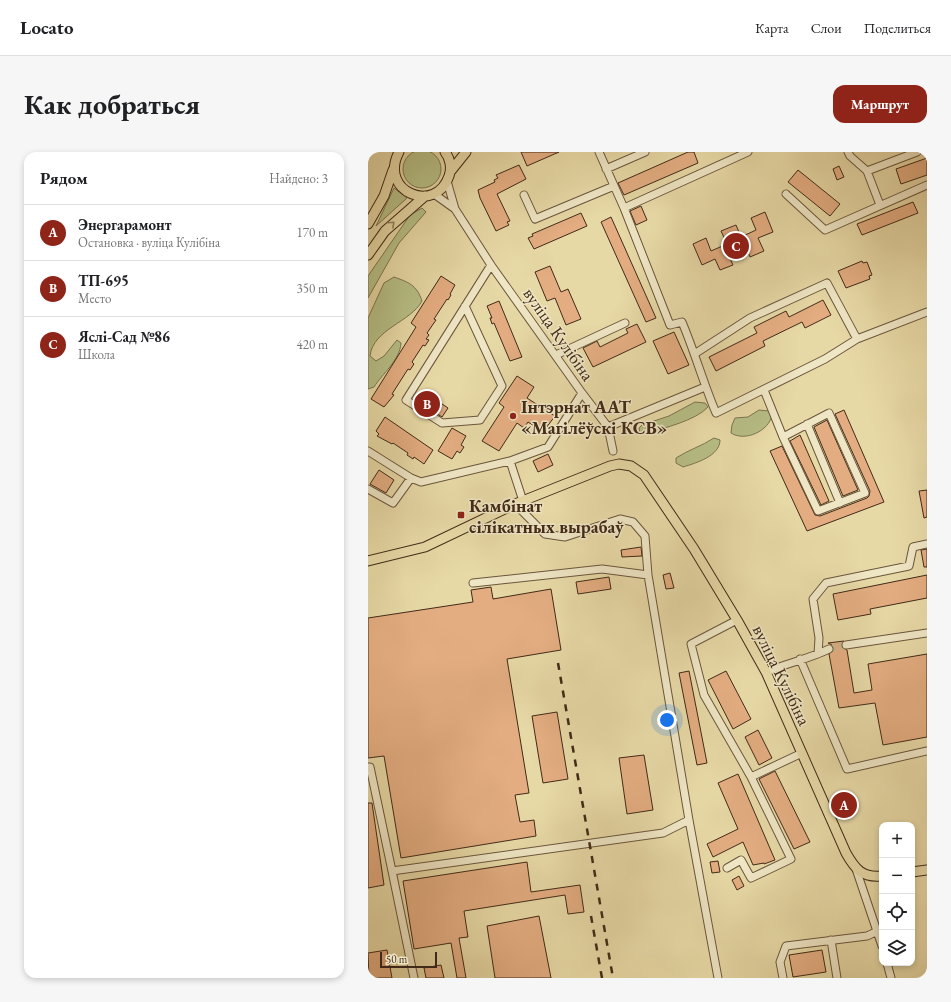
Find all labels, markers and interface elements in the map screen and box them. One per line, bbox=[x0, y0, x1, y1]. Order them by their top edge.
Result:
text: Locato bbox=[20, 15, 74, 40]
text: Карта bbox=[755, 19, 789, 37]
text: Слои bbox=[811, 19, 842, 37]
text: Поделиться bbox=[864, 19, 931, 37]
button: Маршрут bbox=[833, 85, 927, 123]
text: Как добраться bbox=[24, 86, 200, 122]
text: Рядом bbox=[40, 167, 88, 189]
text: Найдено: 3 bbox=[269, 170, 328, 187]
text: Энергарамонт bbox=[78, 215, 172, 234]
one-way arrow bbox=[387, 221, 395, 229]
text: A bbox=[48, 224, 58, 241]
text: 170 m bbox=[297, 224, 328, 241]
pin: C bbox=[723, 231, 749, 261]
text: Остановка · вуліца Кулібіна bbox=[78, 234, 220, 251]
text: ТП-695 bbox=[78, 271, 129, 290]
text: B bbox=[49, 280, 57, 297]
text: 350 m bbox=[297, 280, 328, 297]
street label: вуліца Кулібіна bbox=[518, 283, 600, 386]
text: Место bbox=[78, 290, 111, 307]
text: Яслі-Сад №86 bbox=[78, 327, 170, 346]
text: C bbox=[48, 336, 58, 353]
text: 420 m bbox=[297, 336, 328, 353]
text: Школа bbox=[78, 346, 115, 363]
pin: B bbox=[414, 389, 440, 419]
place label: Інтэрнат ААТ «Магілёўскі КСВ» bbox=[521, 395, 667, 439]
marker: Інтэрнат ААТ «Магілёўскі КСВ» bbox=[508, 411, 518, 421]
place label: Камбінат сілікатных вырабаў bbox=[469, 494, 624, 538]
marker: Камбінат сілікатных вырабаў bbox=[456, 510, 466, 520]
street label: вуліца Кулібіна bbox=[748, 621, 817, 730]
your location bbox=[657, 710, 677, 730]
pin: A bbox=[831, 790, 857, 820]
map controls bbox=[879, 822, 915, 966]
button: + bbox=[879, 822, 915, 858]
button: − bbox=[879, 858, 915, 894]
button: locate bbox=[879, 894, 915, 930]
button: layers bbox=[879, 930, 915, 966]
scale bar bbox=[380, 950, 437, 969]
text: 50 m bbox=[386, 952, 407, 966]

